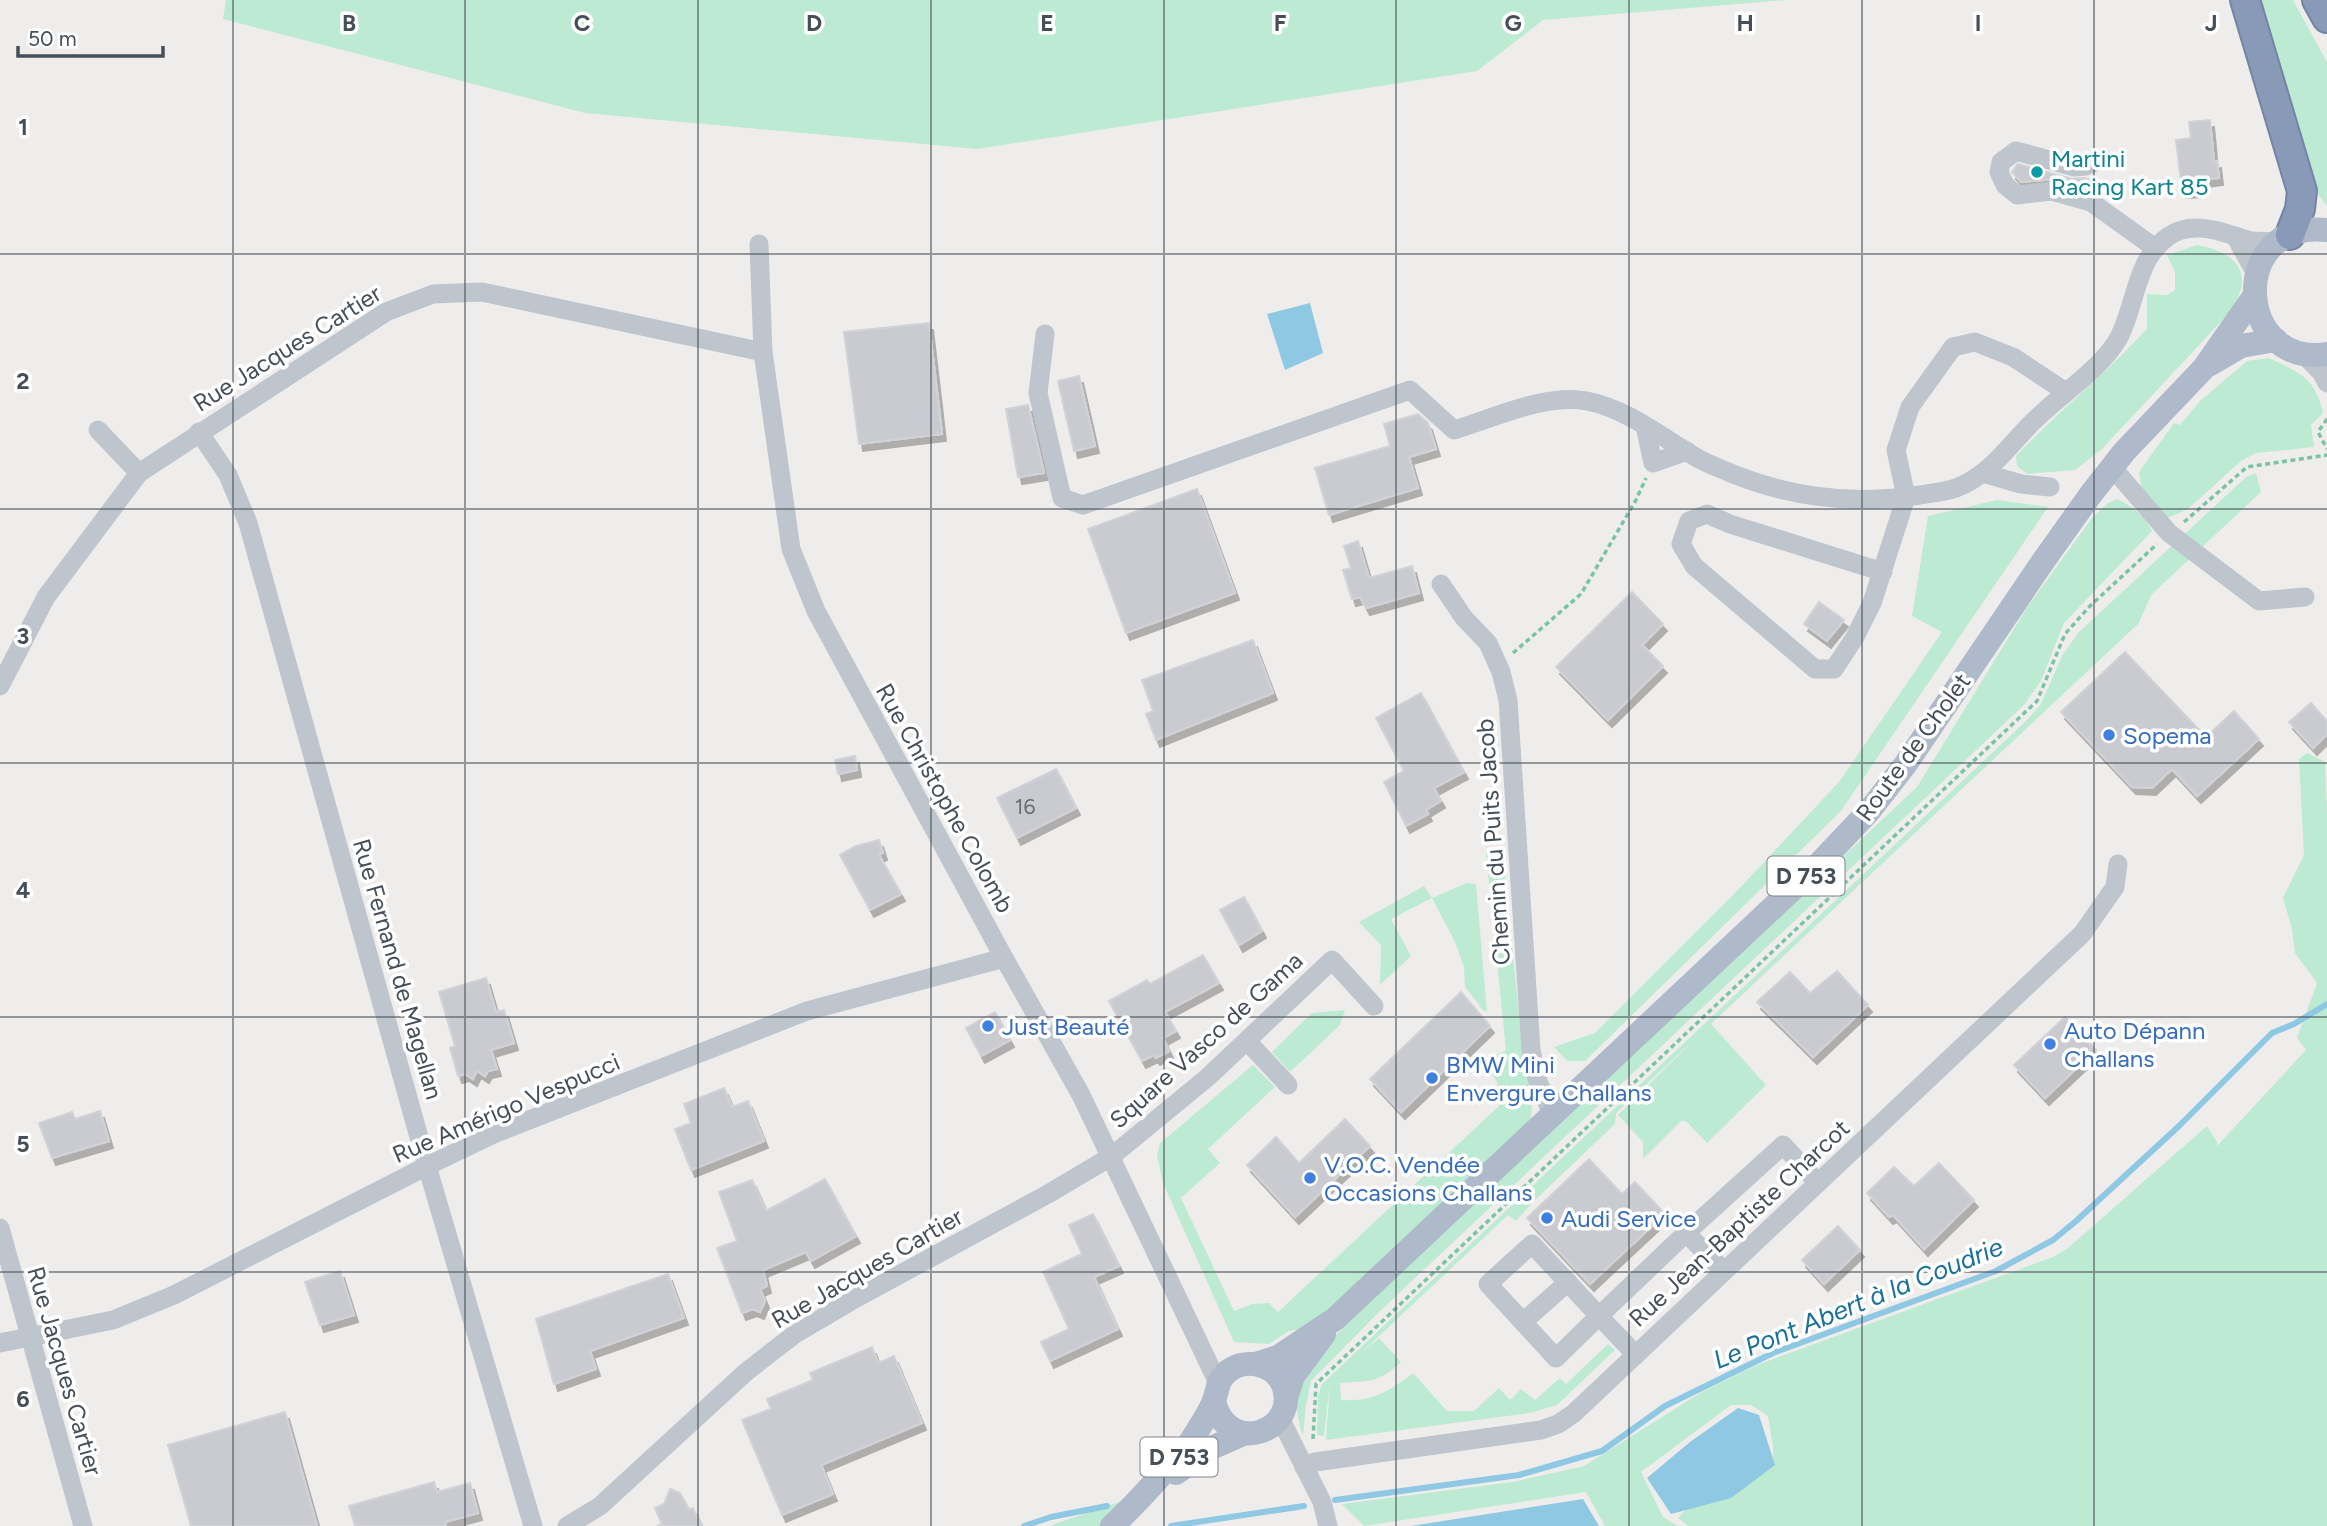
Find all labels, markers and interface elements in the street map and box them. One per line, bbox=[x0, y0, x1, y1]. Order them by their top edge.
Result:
text: B bbox=[342, 9, 356, 37]
text: C bbox=[574, 9, 591, 37]
text: D bbox=[806, 9, 822, 37]
text: E bbox=[1040, 9, 1054, 37]
text: F bbox=[1274, 9, 1287, 37]
text: G bbox=[1504, 9, 1522, 37]
text: H bbox=[1736, 9, 1754, 37]
text: I bbox=[1975, 9, 1981, 37]
text: J bbox=[2205, 9, 2217, 37]
scale bar bbox=[18, 14, 163, 58]
text: 50 m bbox=[28, 26, 77, 51]
text: 1 bbox=[18, 113, 28, 141]
place label: Martini Racing Kart 85 bbox=[2051, 144, 2209, 201]
marker: Martini Racing Kart 85 bbox=[2029, 164, 2045, 180]
street label: Rue Jacques Cartier bbox=[188, 278, 386, 418]
text: 2 bbox=[16, 367, 30, 395]
text: 3 bbox=[17, 622, 29, 650]
street label: Route de Cholet bbox=[1850, 667, 1976, 827]
street label: Rue Christophe Colomb bbox=[870, 678, 1020, 918]
street label: Chemin du Puits Jacob bbox=[1470, 718, 1516, 966]
place label: Sopema bbox=[2123, 721, 2212, 750]
marker: Sopema bbox=[2101, 727, 2117, 743]
house number: 16 bbox=[1015, 794, 1035, 819]
street label: Rue Fernand de Magellan bbox=[347, 835, 449, 1103]
road number: D 753 bbox=[1768, 856, 1844, 896]
text: 4 bbox=[16, 876, 30, 904]
street label: Square Vasco de Gama bbox=[1104, 946, 1308, 1134]
place label: Just Beauté bbox=[1002, 1012, 1129, 1041]
place label: Auto Dépann Challans bbox=[2064, 1016, 2205, 1073]
marker: Just Beauté bbox=[980, 1018, 996, 1034]
marker: Auto Dépann Challans bbox=[2042, 1036, 2058, 1052]
street label: Rue Amérigo Vespucci bbox=[388, 1047, 624, 1169]
place label: BMW Mini Envergure Challans bbox=[1446, 1050, 1652, 1107]
marker: BMW Mini Envergure Challans bbox=[1424, 1070, 1440, 1086]
street label: Rue Jean-Baptiste Charcot bbox=[1623, 1113, 1855, 1333]
text: 5 bbox=[16, 1130, 30, 1158]
place label: V.O.C. Vendée Occasions Challans bbox=[1324, 1150, 1532, 1207]
marker: V.O.C. Vendée Occasions Challans bbox=[1302, 1170, 1318, 1186]
street label: Rue Jacques Cartier bbox=[766, 1201, 968, 1335]
place label: Audi Service bbox=[1561, 1204, 1696, 1233]
marker: Audi Service bbox=[1539, 1210, 1555, 1226]
water label: Le Pont Abert à la Coudrie bbox=[1709, 1230, 2007, 1376]
street label: Rue Jacques Cartier bbox=[21, 1263, 109, 1479]
text: 6 bbox=[16, 1385, 30, 1413]
road number: D 753 bbox=[1140, 1438, 1218, 1476]

